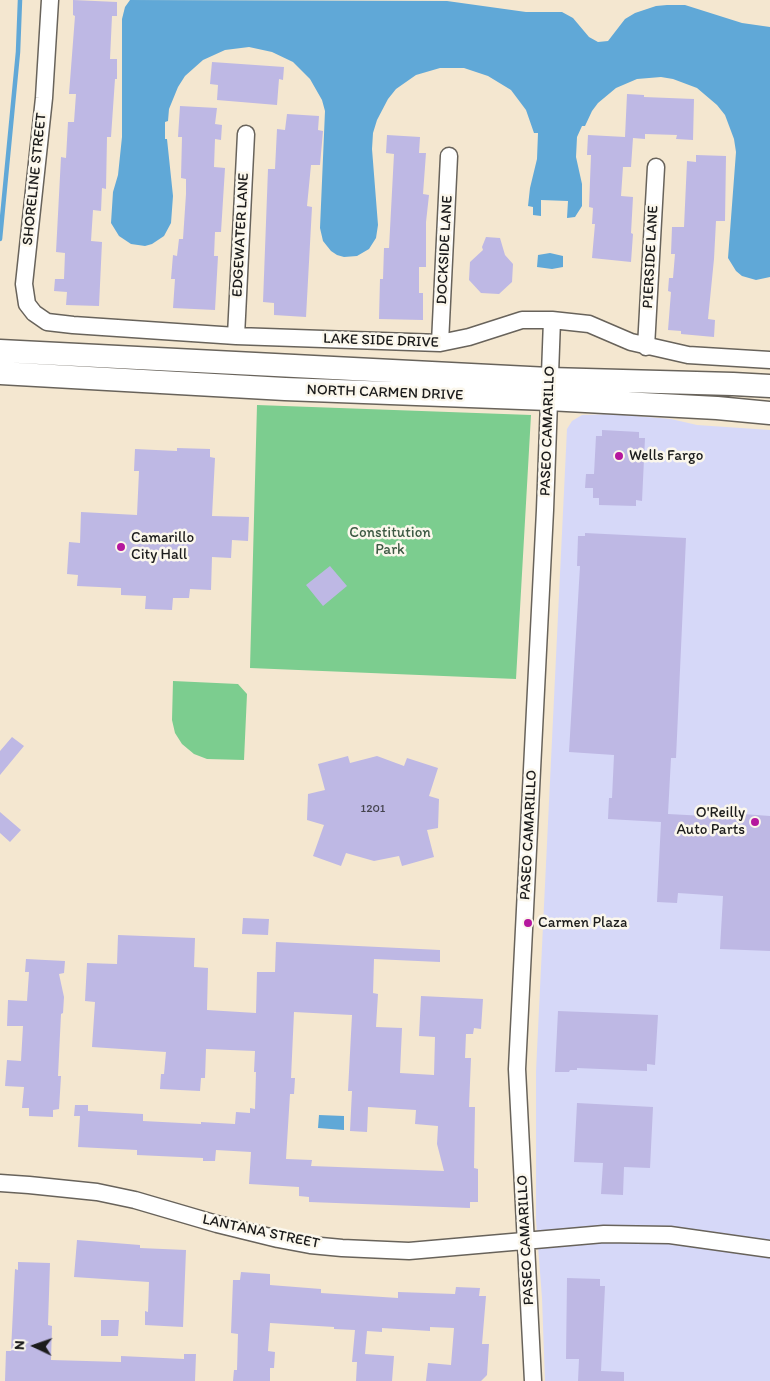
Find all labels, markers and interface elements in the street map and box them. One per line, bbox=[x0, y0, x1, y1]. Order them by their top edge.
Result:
street label: SHORELINE STREET bbox=[19, 112, 51, 246]
street label: EDGEWATER LANE bbox=[229, 172, 253, 298]
street label: DOCKSIDE LANE bbox=[433, 195, 457, 305]
street label: PIERSIDE LANE bbox=[639, 205, 663, 309]
street label: LAKE SIDE DRIVE bbox=[323, 330, 439, 352]
street label: PASEO CAMARILLO bbox=[537, 365, 559, 497]
street label: NORTH CARMEN DRIVE bbox=[306, 381, 464, 405]
place label: Wells Fargo bbox=[629, 447, 703, 465]
marker: Wells Fargo bbox=[613, 450, 625, 462]
park label: Constitution Park bbox=[349, 524, 431, 559]
place label: Camarillo City Hall bbox=[131, 529, 194, 564]
marker: Camarillo City Hall bbox=[115, 541, 127, 553]
street label: PASEO CAMARILLO bbox=[517, 769, 541, 901]
house number: 1201 bbox=[361, 802, 385, 816]
place label: O'Reilly Auto Parts bbox=[676, 804, 745, 839]
marker: O'Reilly Auto Parts bbox=[749, 816, 761, 828]
place label: Carmen Plaza bbox=[538, 914, 627, 932]
marker: Carmen Plaza bbox=[522, 917, 534, 929]
street label: PASEO CAMARILLO bbox=[514, 1174, 538, 1306]
street label: LANTANA STREET bbox=[201, 1211, 321, 1253]
north arrow bbox=[10, 1321, 60, 1371]
text: N bbox=[11, 1340, 28, 1350]

